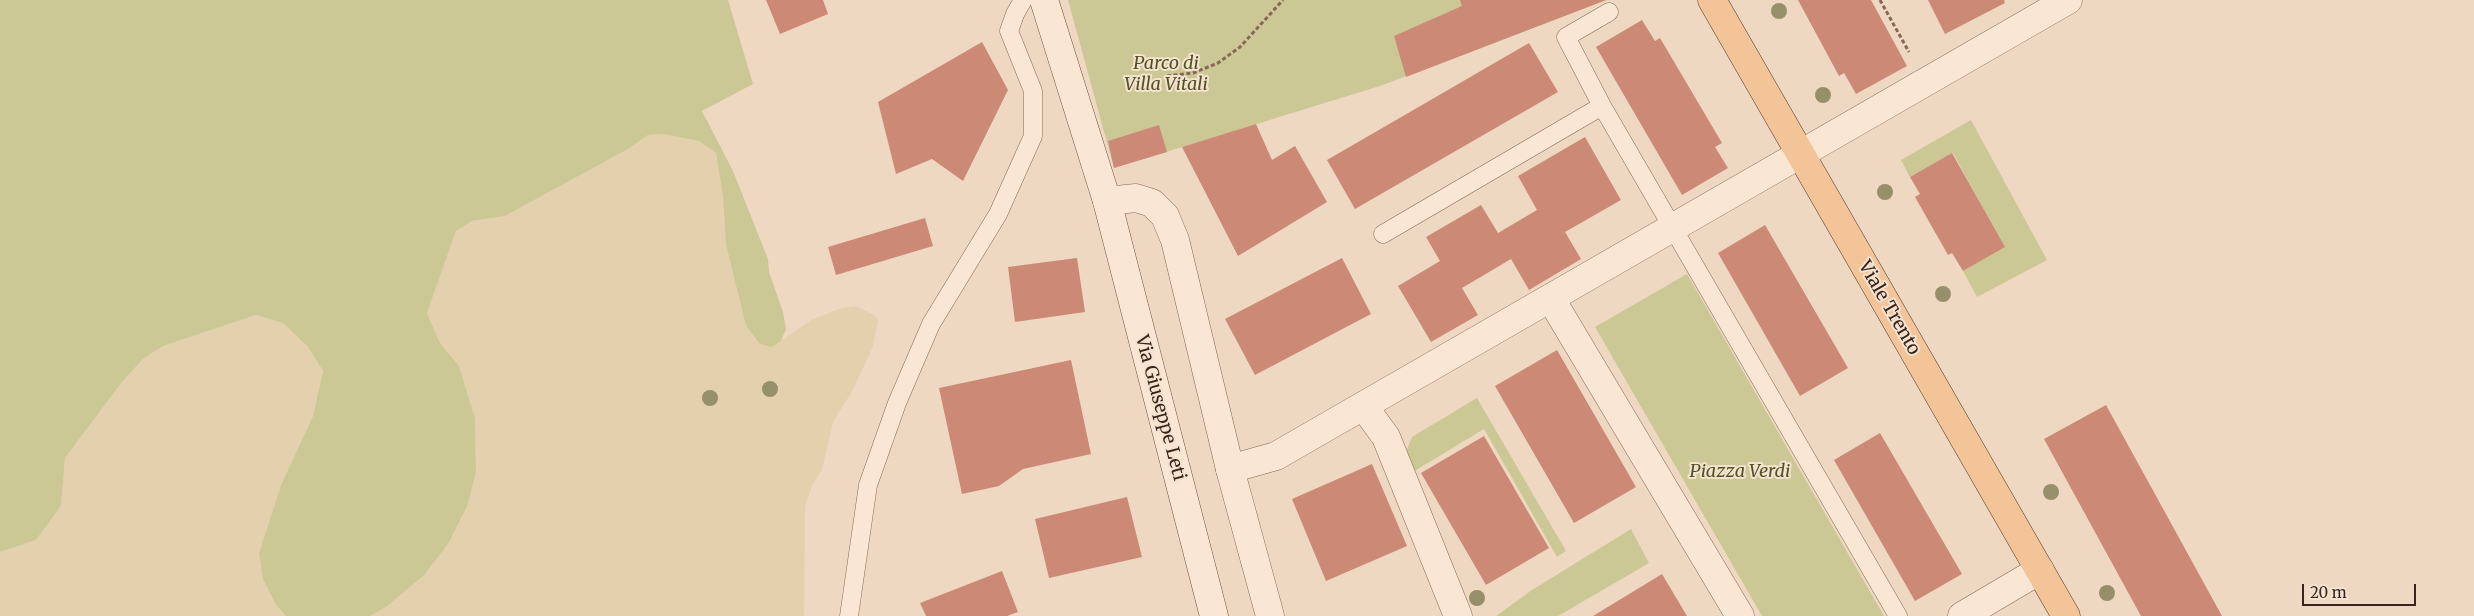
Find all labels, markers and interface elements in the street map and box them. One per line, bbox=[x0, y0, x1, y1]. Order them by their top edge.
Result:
park label: Parco di Villa Vitali bbox=[1124, 53, 1208, 96]
street label: Viale Trento bbox=[1853, 257, 1925, 359]
street label: Via Giuseppe Leti bbox=[1130, 333, 1190, 483]
park label: Piazza Verdi bbox=[1690, 461, 1790, 483]
scale bar bbox=[2304, 574, 2418, 606]
text: 20 m bbox=[2310, 583, 2347, 602]

